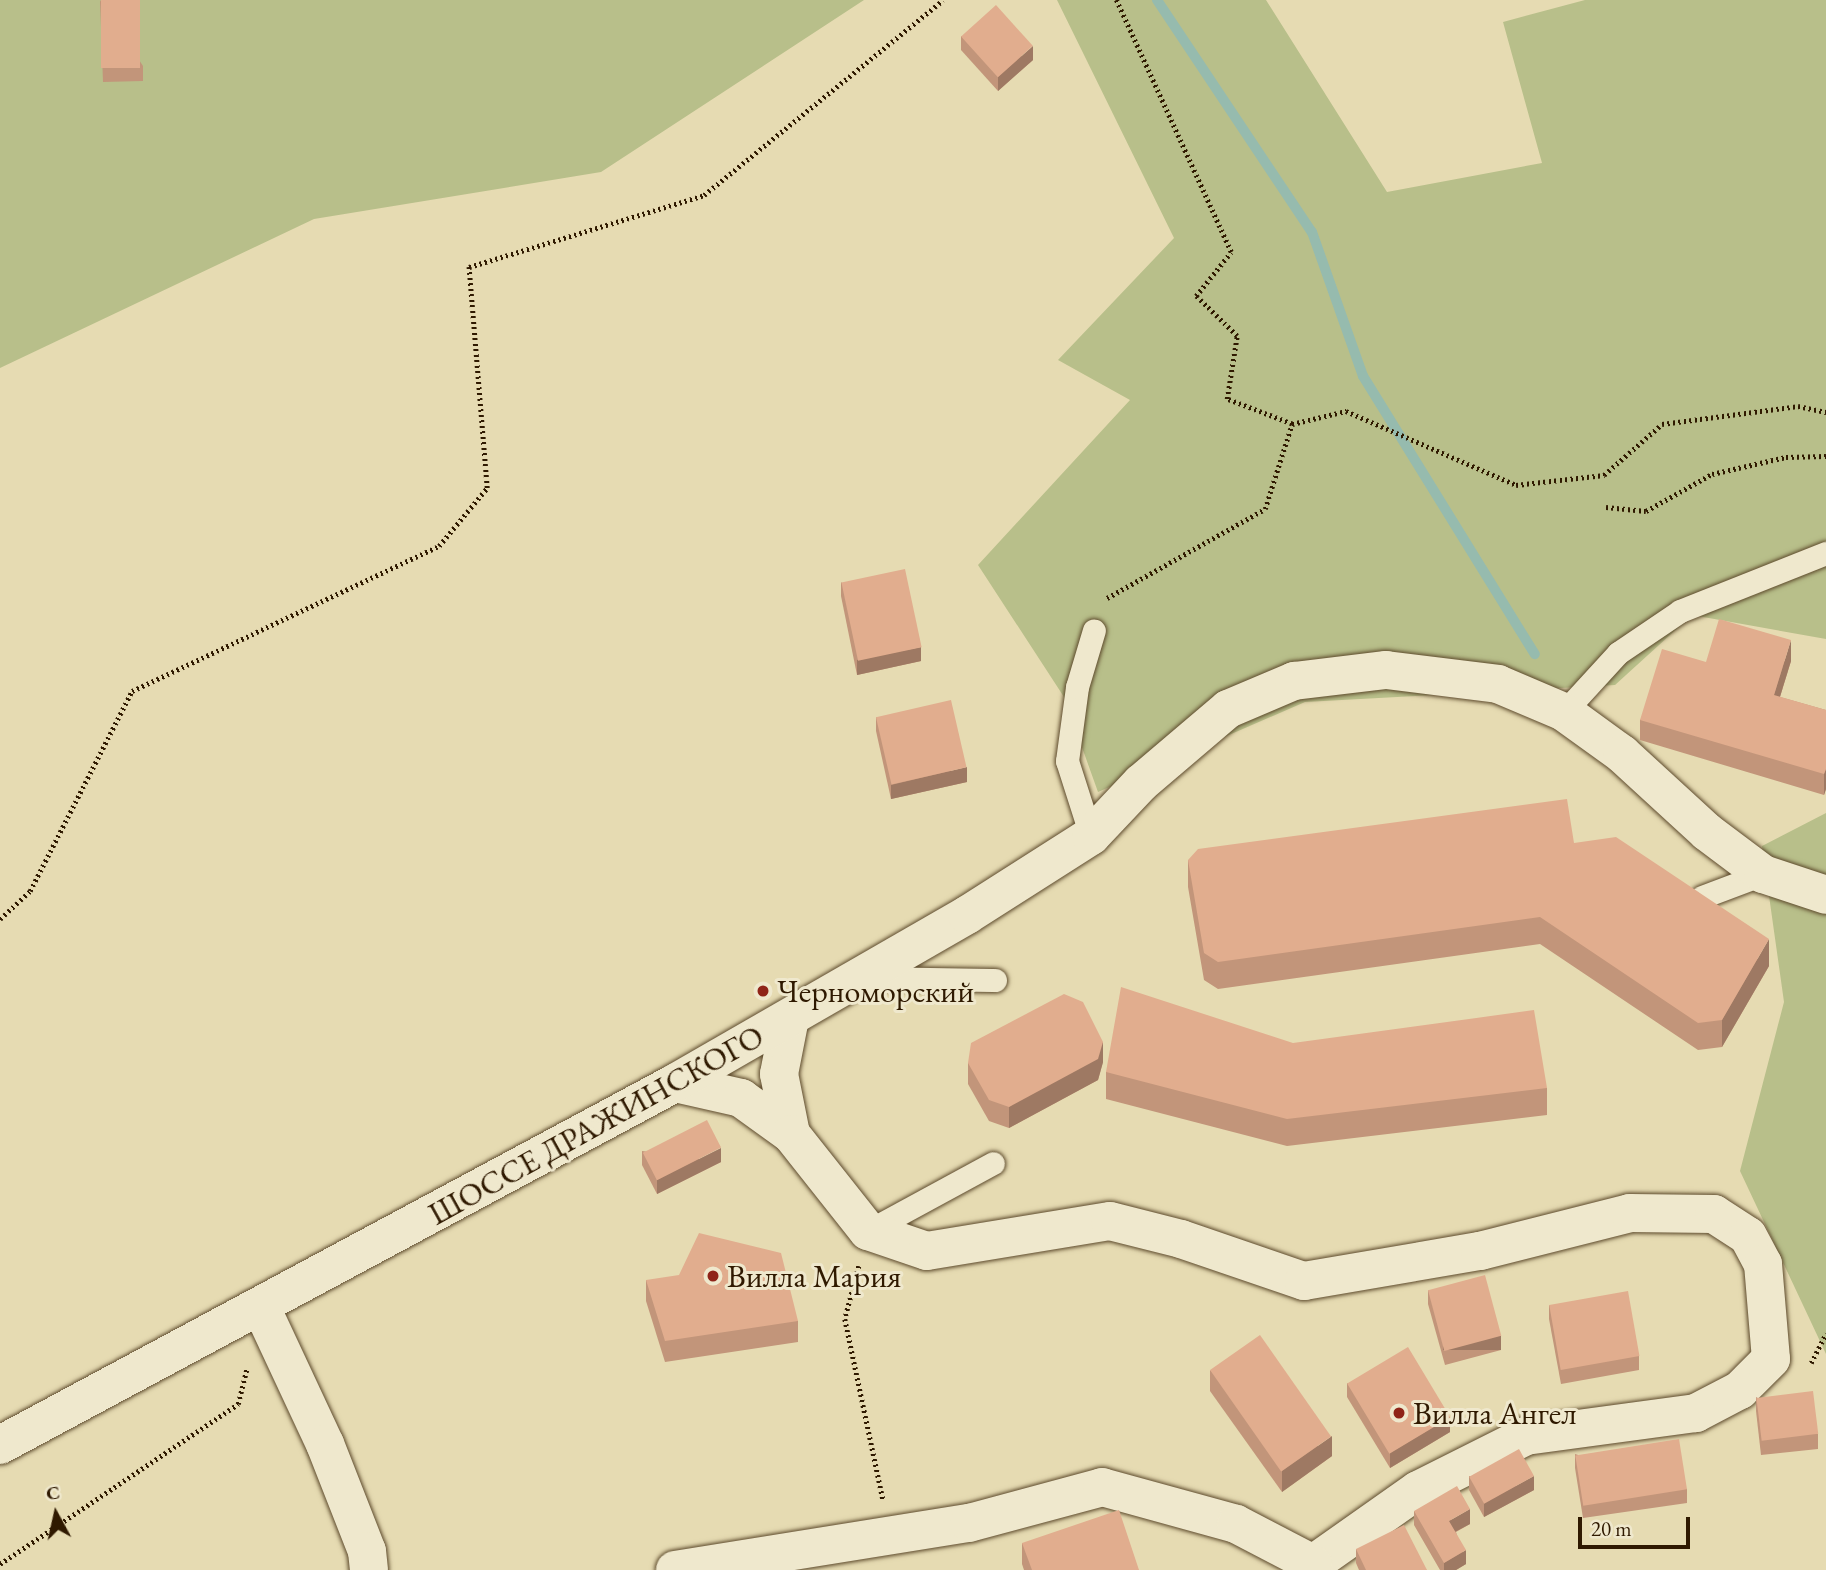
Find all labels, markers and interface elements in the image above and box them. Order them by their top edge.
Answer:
place label: Черноморский [777,972,974,1010]
marker: Черноморский [755,983,771,999]
street label: ШОССЕ ДРАЖИНСКОГО [422,1017,770,1233]
place label: Вилла Мария [727,1257,901,1295]
marker: Вилла Мария [705,1268,721,1284]
place label: Вилла Ангел [1413,1394,1577,1432]
marker: Вилла Ангел [1391,1405,1407,1421]
north arrow [21,1479,91,1549]
text: С [45,1479,61,1506]
scale bar [1581,1504,1693,1548]
text: 20 m [1591,1515,1632,1542]

